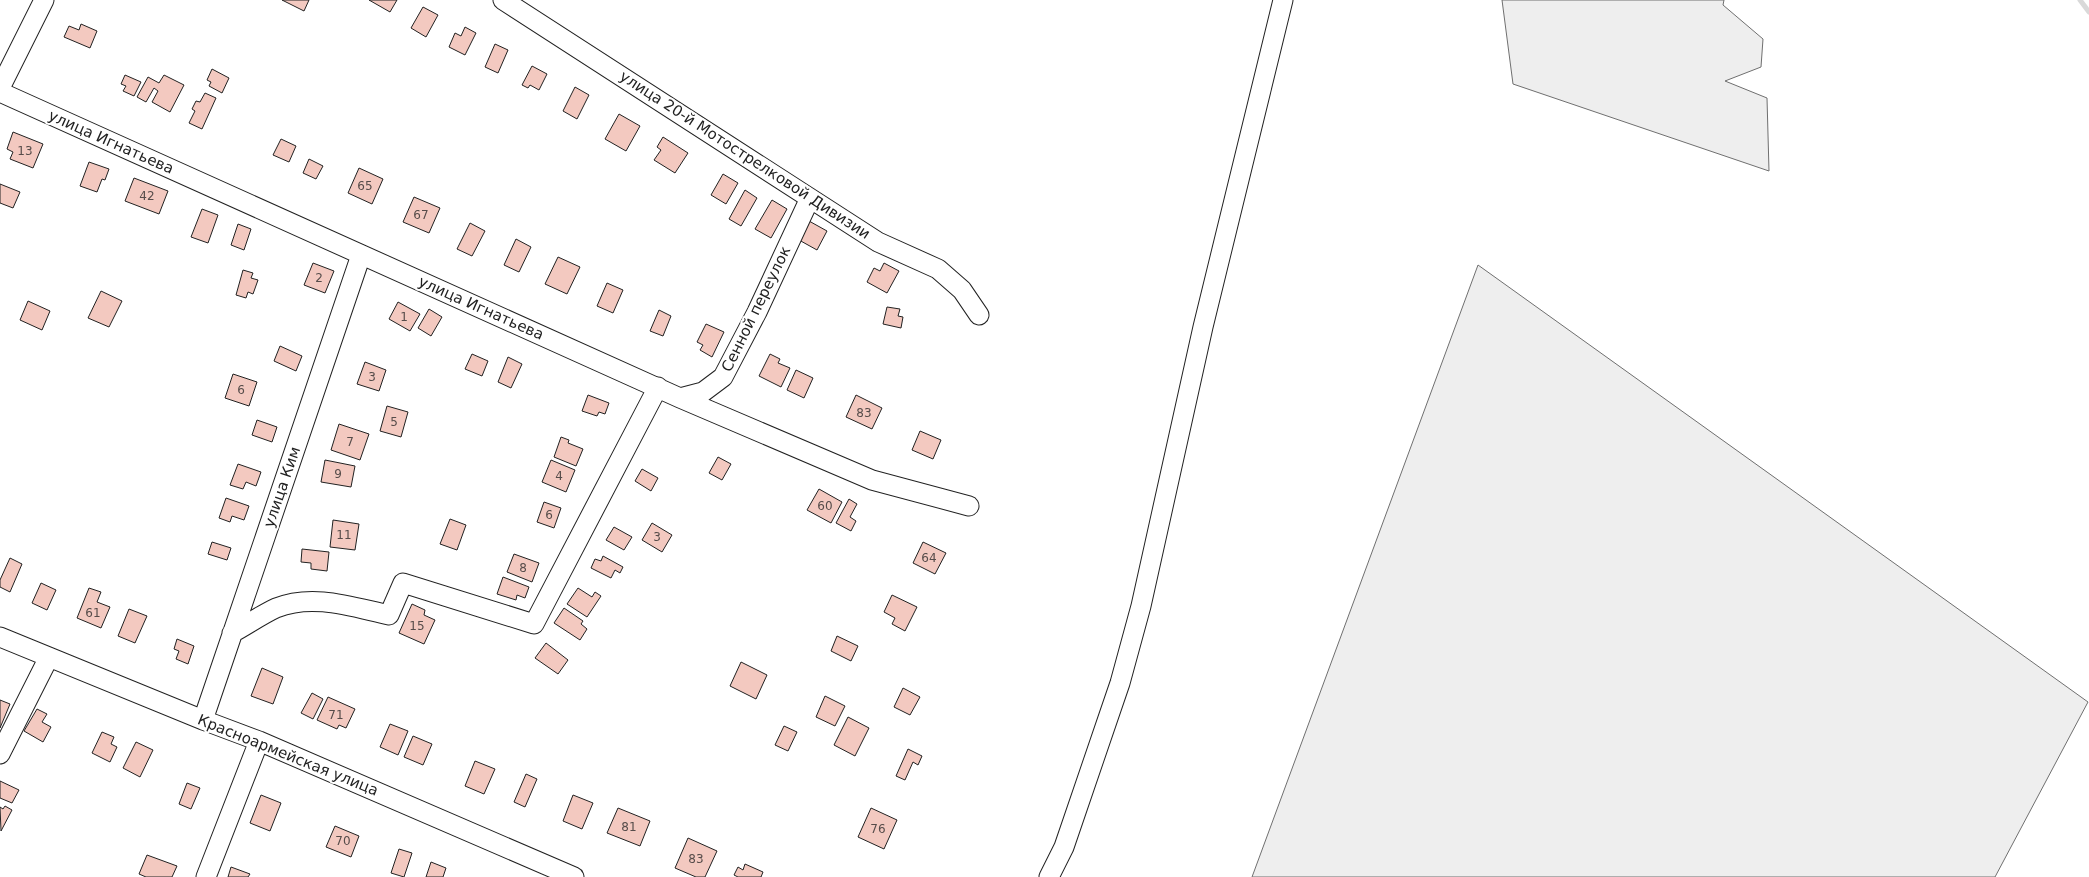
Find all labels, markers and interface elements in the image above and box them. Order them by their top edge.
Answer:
street label: улица 20-й Мотострелковой Дивизии [616,67,874,243]
street label: улица Игнатьева [46,106,176,178]
house number: 13 [17,144,33,158]
house number: 65 [357,179,373,193]
house number: 42 [139,189,155,203]
house number: 67 [413,208,429,222]
street label: Сенной переулок [718,243,794,375]
house number: 2 [315,271,323,285]
street label: улица Игнатьева [416,272,546,344]
house number: 1 [400,310,408,324]
house number: 3 [368,370,376,384]
house number: 6 [237,383,245,397]
house number: 83 [856,406,872,420]
house number: 5 [390,415,398,429]
house number: 7 [346,435,354,449]
street label: улица Ким [260,444,304,530]
house number: 9 [334,467,342,481]
house number: 4 [555,469,563,483]
house number: 60 [817,499,833,513]
house number: 6 [545,508,553,522]
house number: 11 [336,528,352,542]
house number: 3 [653,530,661,544]
house number: 64 [921,551,937,565]
house number: 8 [519,561,527,575]
house number: 61 [85,606,101,620]
house number: 15 [409,619,425,633]
house number: 71 [328,708,344,722]
street label: Красноармейская улица [195,710,381,800]
house number: 81 [621,820,637,834]
house number: 76 [870,822,886,836]
house number: 70 [335,834,351,848]
house number: 83 [688,852,704,866]

